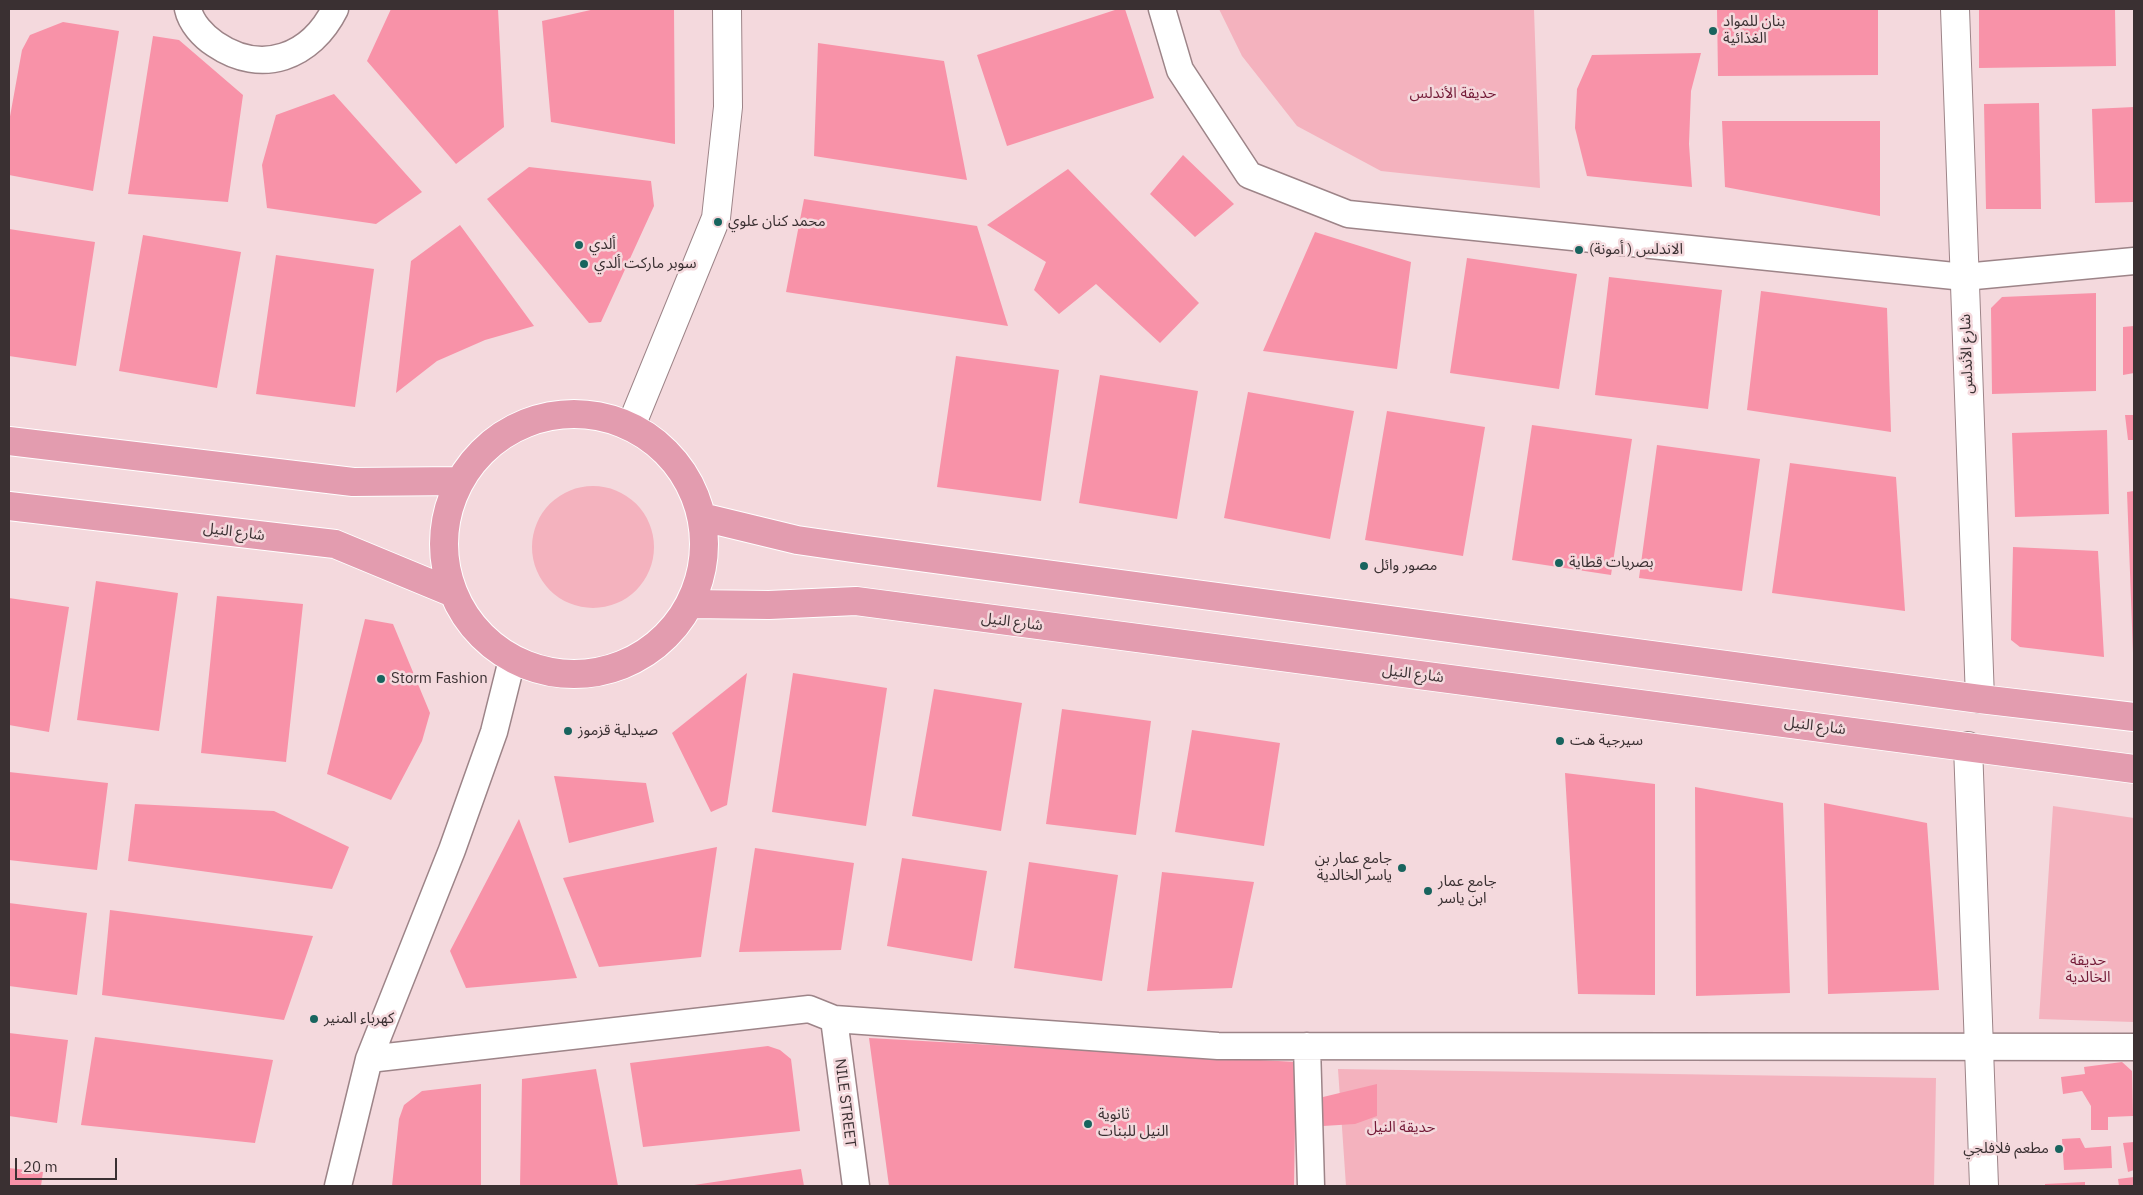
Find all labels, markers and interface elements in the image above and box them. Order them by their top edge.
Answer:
place label: بنان للمواد الغذائية [1723,13,1785,48]
marker: بنان للمواد الغذائية [1707,25,1719,37]
park label: حديقة الأندلس [1410,85,1496,103]
place label: محمد كنان علوي [728,213,826,231]
marker: محمد كنان علوي [712,216,724,228]
place label: ألدي [589,236,616,254]
marker: ألدي [573,239,585,251]
place label: الاندلس ( أمونة) [1589,241,1683,259]
marker: الاندلس ( أمونة) [1573,244,1585,256]
place label: سوبر ماركت ألدي [594,255,696,273]
marker: سوبر ماركت ألدي [578,258,590,270]
street label: شارع الأندلس [1957,314,1977,394]
street label: شارع النيل [202,519,266,545]
place label: بصريات قطاية [1569,554,1654,572]
place label: مصور وائل [1374,557,1437,575]
marker: بصريات قطاية [1553,557,1565,569]
marker: مصور وائل [1358,560,1370,572]
street label: شارع النيل [980,609,1044,635]
street label: شارع النيل [1381,661,1445,687]
place label: Storm Fashion [391,670,488,688]
marker: Storm Fashion [375,673,387,685]
street label: شارع النيل [1783,713,1847,739]
place label: صيدلية قزموز [578,722,658,740]
marker: صيدلية قزموز [562,725,574,737]
place label: سيرجية هت [1570,732,1643,750]
marker: سيرجية هت [1554,735,1566,747]
place label: جامع عمار بن ياسر الخالدية [1315,850,1392,885]
marker: جامع عمار بن ياسر الخالدية [1396,862,1408,874]
place label: جامع عمار ابن ياسر [1438,873,1497,908]
marker: جامع عمار ابن ياسر [1422,885,1434,897]
park label: حديقة الخالدية [2065,952,2111,987]
place label: كهرباء المنير [324,1010,394,1028]
marker: كهرباء المنير [308,1013,320,1025]
street label: NILE STREET [831,1058,859,1148]
place label: ثانوية النيل للبنات [1098,1106,1169,1141]
marker: ثانوية النيل للبنات [1082,1118,1094,1130]
park label: حديقة النيل [1367,1119,1435,1137]
place label: مطعم فلافلجي [1963,1140,2049,1158]
marker: مطعم فلافلجي [2053,1143,2065,1155]
scale bar [18,1148,120,1180]
text: 20 m [23,1157,58,1176]

